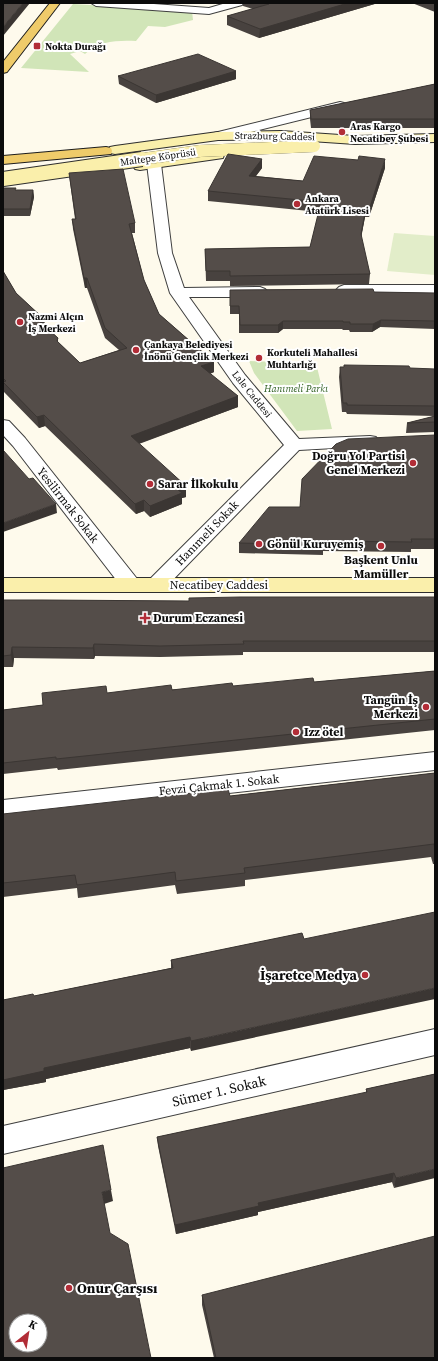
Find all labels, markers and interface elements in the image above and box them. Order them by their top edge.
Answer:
place label: Nokta Durağı [45,40,106,53]
marker: Nokta Durağı [32,41,42,51]
place label: Aras Kargo Necatibey Şubesi [350,120,428,145]
marker: Aras Kargo Necatibey Şubesi [337,127,347,137]
street label: Strazburg Caddesi [235,129,315,143]
street label: Maltepe Köprüsü [119,145,197,169]
place label: Ankara Atatürk Lisesi [305,192,369,217]
marker: Ankara Atatürk Lisesi [292,199,302,209]
place label: Nazmi Alçın İş Merkezi [28,310,84,335]
marker: Nazmi Alçın İş Merkezi [15,317,25,327]
place label: Çankaya Belediyesi İnönü Gençlik Merkezi [144,338,249,363]
marker: Çankaya Belediyesi İnönü Gençlik Merkezi [131,345,141,355]
place label: Korkuteli Mahallesi Muhtarlığı [267,346,358,371]
marker: Korkuteli Mahallesi Muhtarlığı [254,353,264,363]
street label: Lale Caddesi [229,368,275,420]
park label: Hanımeli Parkı [263,382,328,395]
place label: Doğru Yol Partisi Genel Merkezi [312,448,405,478]
marker: Doğru Yol Partisi Genel Merkezi [408,458,418,468]
street label: Yesilirmak Sokak [33,464,103,546]
place label: Sarar İlkokulu [158,476,239,492]
marker: Sarar İlkokulu [145,479,155,489]
street label: Hanımeli Sokak [172,497,242,569]
place label: Gönül Kuruyemiş [267,536,364,552]
marker: Gönül Kuruyemiş [254,539,264,549]
marker: Başkent Unlu Mamüller [376,541,386,551]
place label: Başkent Unlu Mamüller [344,552,419,582]
street label: Necatibey Caddesi [170,577,269,593]
place label: Durum Eczanesi [153,610,243,626]
marker: Durum Eczanesi [140,613,150,623]
place label: Tangün İş Merkezi [364,692,419,722]
marker: Tangün İş Merkezi [421,702,431,712]
place label: Izz ötel [304,724,343,740]
marker: Izz ötel [291,727,301,737]
street label: Fevzi Çakmak 1. Sokak [158,771,280,799]
place label: İşaretce Medya [260,965,358,985]
marker: İşaretce Medya [360,970,370,980]
street label: Sümer 1. Sokak [170,1070,268,1112]
place label: Onur Çarşısı [77,1278,158,1298]
marker: Onur Çarşısı [64,1283,74,1293]
north arrow [8,1313,48,1353]
text: K [26,1316,40,1333]

